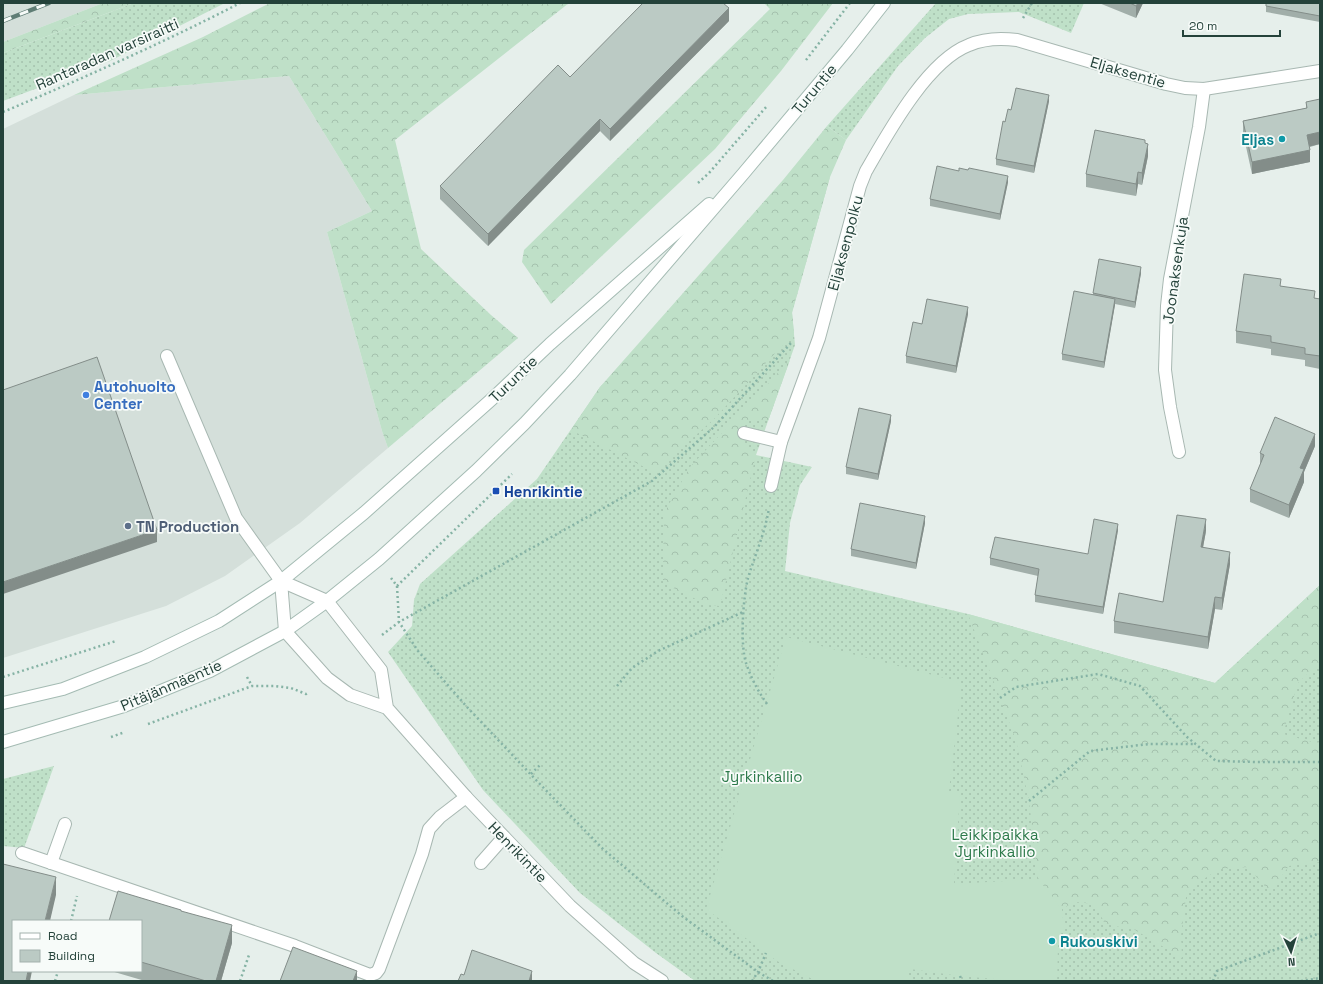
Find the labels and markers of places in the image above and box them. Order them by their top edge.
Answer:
place label: Eljas [1241,130,1274,149]
marker: Eljas [1277,134,1287,144]
place label: Autohuolto Center [94,377,176,413]
marker: Autohuolto Center [81,390,91,400]
place label: Henrikintie [504,482,583,501]
marker: Henrikintie [491,486,501,496]
place label: TN Production [136,517,239,536]
marker: TN Production [123,521,133,531]
place label: Rukouskivi [1060,932,1138,951]
marker: Rukouskivi [1047,936,1057,946]

